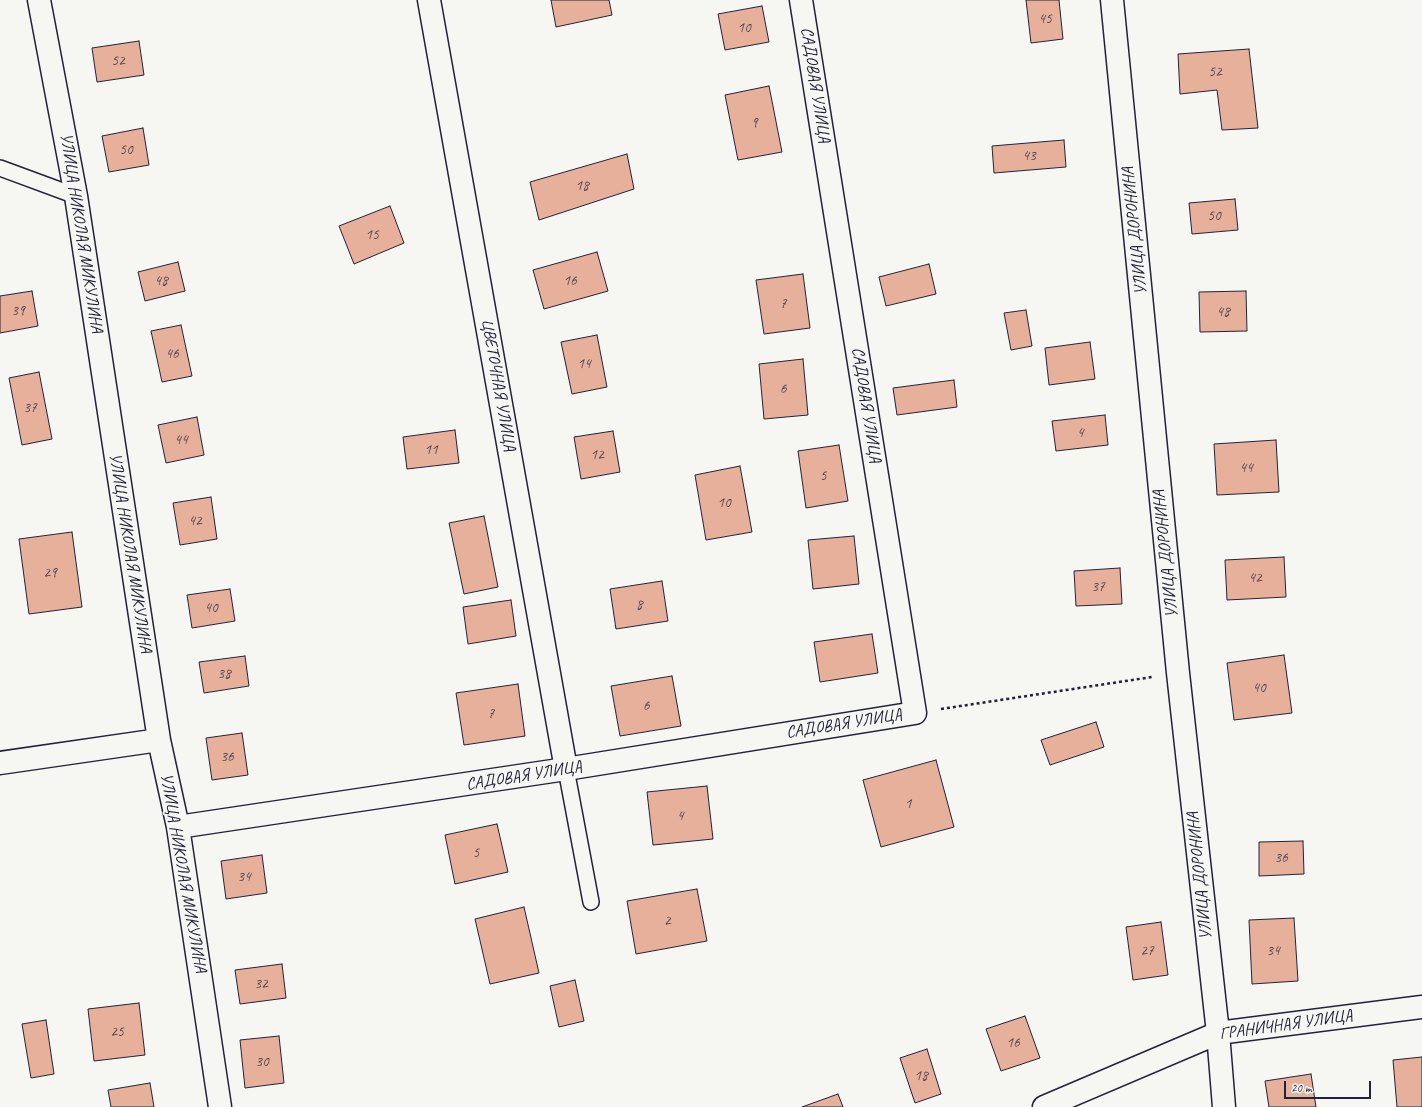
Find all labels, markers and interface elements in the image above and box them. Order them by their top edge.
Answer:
house number: 45 [1038,10,1052,28]
house number: 10 [737,19,751,37]
street label: САДОВАЯ УЛИЦА [796,26,834,144]
house number: 52 [111,52,125,70]
house number: 52 [1208,63,1222,81]
house number: 9 [751,114,757,132]
street label: УЛИЦА НИКОЛАЯ МИКУЛИНА [55,132,107,334]
house number: 50 [119,141,133,159]
house number: 43 [1022,147,1036,165]
street label: УЛИЦА ДОРОНИНА [1118,166,1152,296]
house number: 18 [575,177,589,195]
house number: 50 [1207,207,1221,225]
house number: 15 [365,226,379,244]
house number: 48 [154,272,168,290]
house number: 16 [563,272,577,290]
house number: 7 [780,295,786,313]
house number: 39 [11,302,25,320]
house number: 48 [1216,303,1230,321]
street label: ЦВЕТОЧНАЯ УЛИЦА [476,317,520,453]
house number: 46 [165,345,179,363]
street label: САДОВАЯ УЛИЦА [847,346,885,464]
house number: 14 [577,355,591,373]
house number: 6 [780,380,786,398]
house number: 37 [23,399,37,417]
house number: 4 [1077,424,1083,442]
house number: 44 [174,431,188,449]
house number: 11 [424,441,438,459]
house number: 12 [590,446,604,464]
street label: УЛИЦА НИКОЛАЯ МИКУЛИНА [104,452,156,654]
house number: 44 [1239,459,1253,477]
house number: 5 [820,467,826,485]
street label: УЛИЦА ДОРОНИНА [1149,489,1183,619]
house number: 10 [717,494,731,512]
house number: 42 [188,512,202,530]
house number: 29 [43,564,57,582]
house number: 42 [1248,569,1262,587]
house number: 37 [1091,578,1105,596]
house number: 8 [636,596,642,614]
house number: 40 [204,599,218,617]
house number: 38 [217,665,231,683]
house number: 40 [1252,679,1266,697]
house number: 6 [643,697,649,715]
house number: 7 [488,705,494,723]
street label: САДОВАЯ УЛИЦА [785,705,903,743]
house number: 36 [220,748,234,766]
street label: САДОВАЯ УЛИЦА [465,757,583,795]
street label: УЛИЦА НИКОЛАЯ МИКУЛИНА [155,772,211,974]
house number: 1 [905,795,911,813]
house number: 4 [677,807,683,825]
street label: УЛИЦА ДОРОНИНА [1183,811,1217,941]
house number: 5 [473,844,479,862]
house number: 36 [1274,849,1288,867]
house number: 34 [237,868,251,886]
house number: 2 [664,912,670,930]
house number: 27 [1140,942,1154,960]
house number: 34 [1266,942,1280,960]
house number: 32 [254,975,268,993]
street label: ГРАНИЧНАЯ УЛИЦА [1218,1006,1354,1044]
house number: 25 [110,1023,124,1041]
house number: 16 [1006,1034,1020,1052]
house number: 30 [255,1053,269,1071]
house number: 18 [914,1067,928,1085]
scale bar [1286,1073,1373,1099]
text: 20 m [1291,1080,1311,1096]

